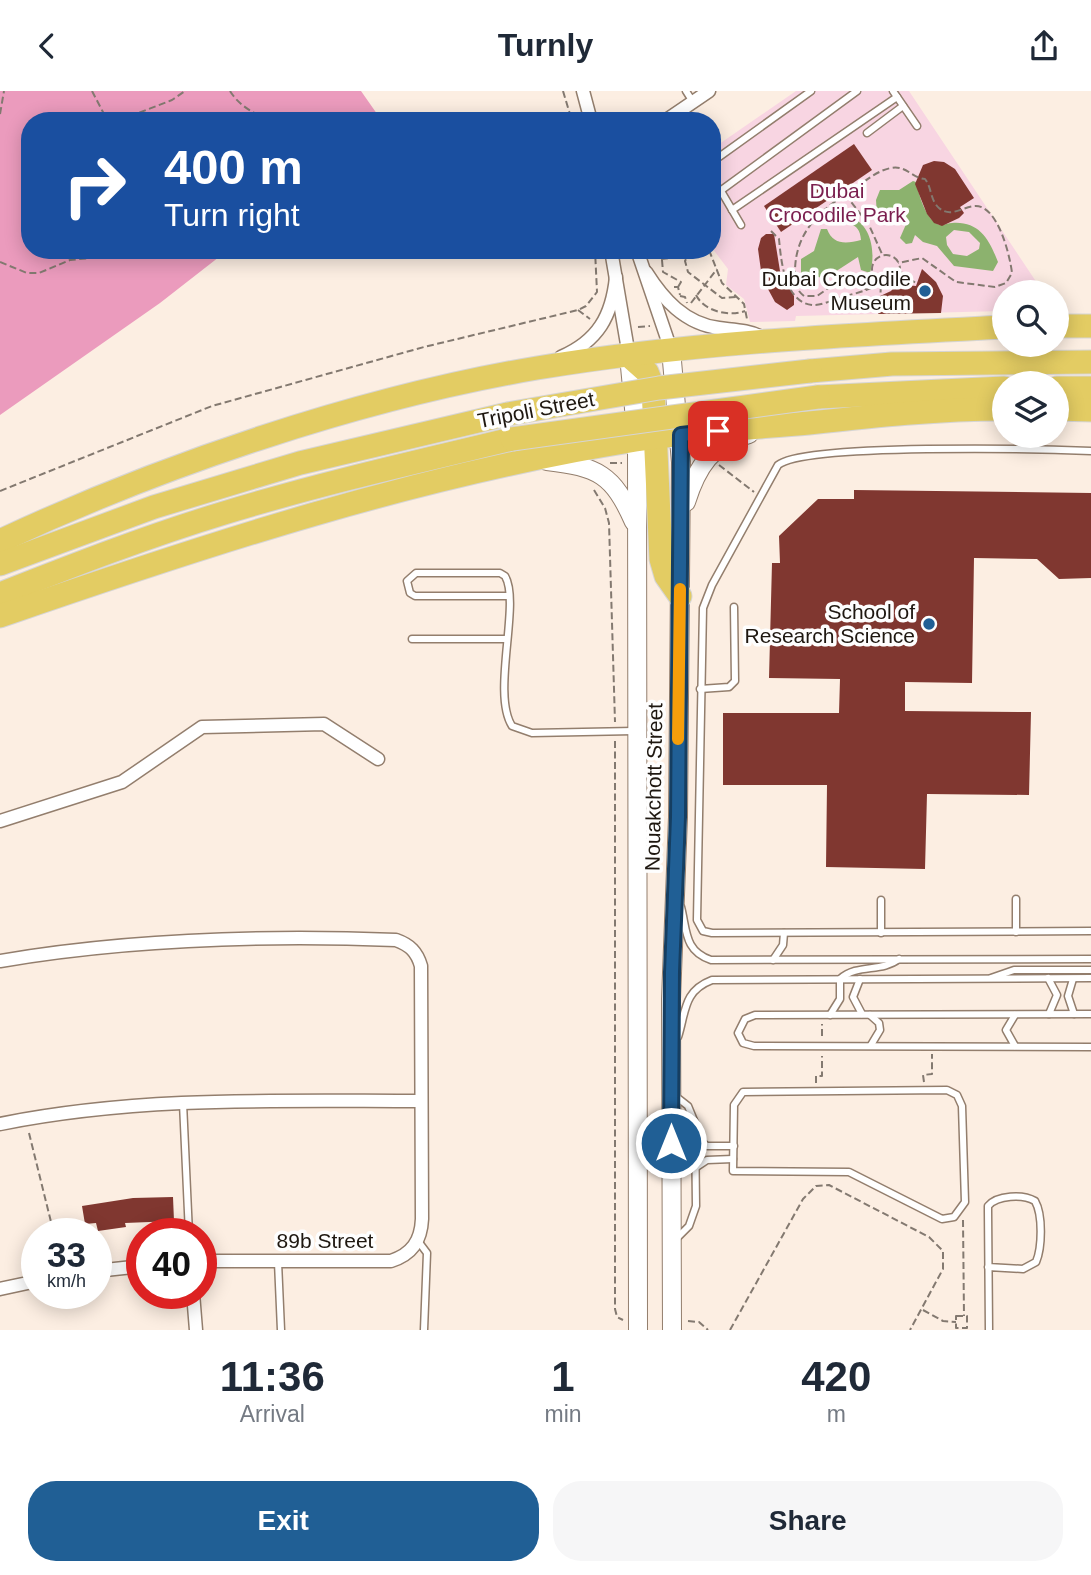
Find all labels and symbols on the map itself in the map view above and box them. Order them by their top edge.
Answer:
park label: Dubai Crocodile Park [768,179,906,226]
place label: Dubai Crocodile Museum [762,267,911,314]
marker: Dubai Crocodile Museum [917,283,933,299]
street label: Tripoli Street [476,387,596,432]
pin [688,401,748,461]
place label: School of Research Science [745,600,915,647]
marker: School of Research Science [921,616,937,632]
street label: Nouakchott Street [641,703,666,871]
position arrow [634,1106,708,1180]
speed limit sign: 40 [126,1218,217,1309]
street label: 89b Street [277,1229,374,1252]

